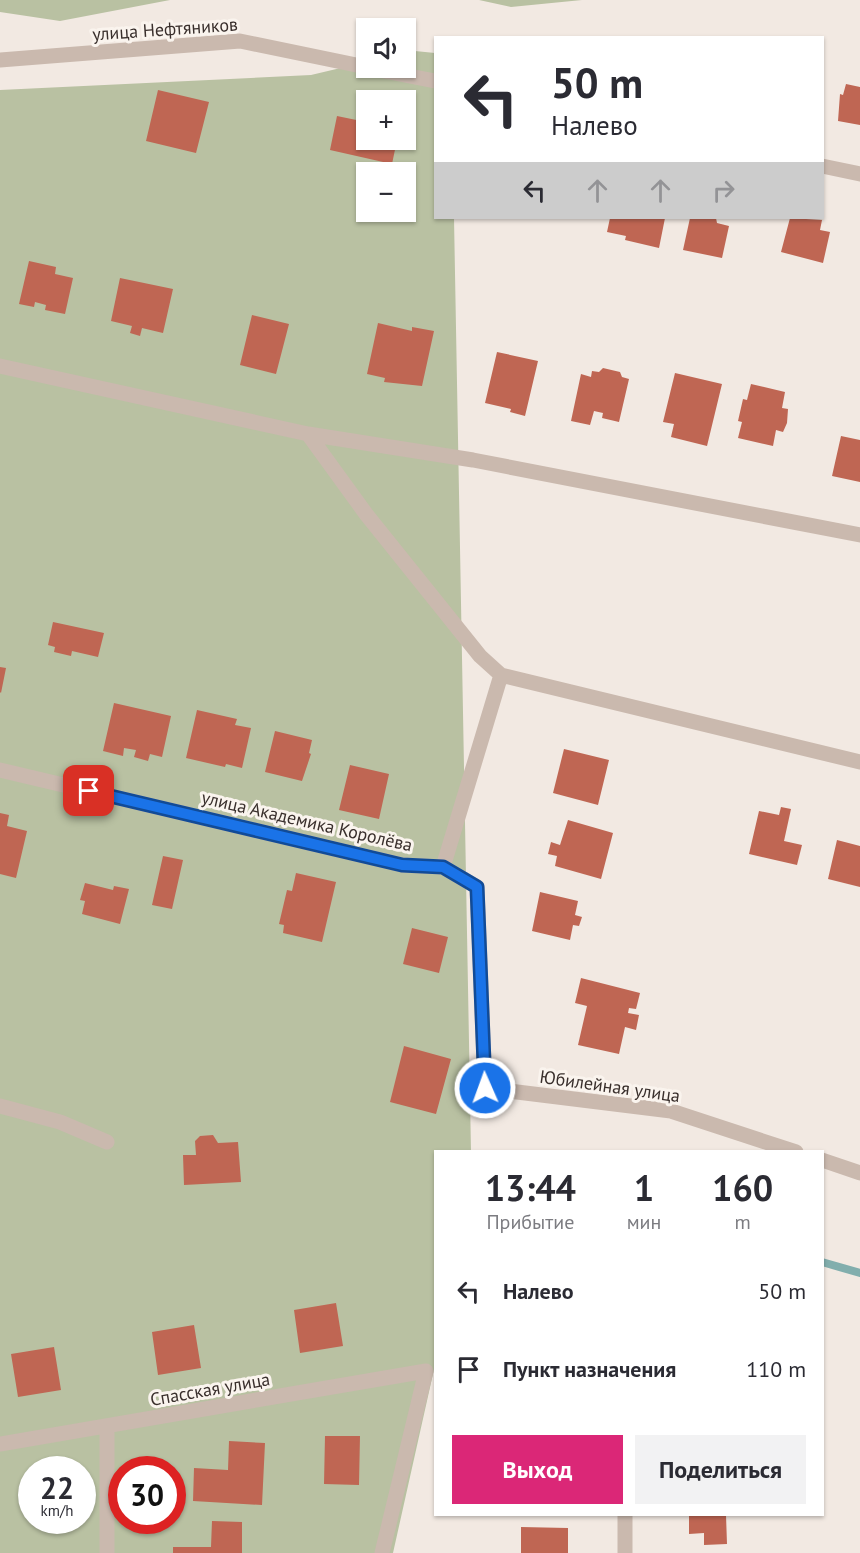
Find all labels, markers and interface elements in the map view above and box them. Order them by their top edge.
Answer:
street label: улица Нефтяников [91,12,239,46]
map controls [356,18,416,222]
button: sound [356,18,416,78]
text: 50 m [551,55,643,110]
icon: left [452,60,530,138]
button: + [356,90,416,150]
text: Налево [551,108,638,142]
button: − [356,162,416,222]
icon: left [518,174,551,207]
icon: ahead [581,174,614,207]
icon: ahead [644,174,677,207]
icon: right [707,174,740,207]
pin [63,765,114,816]
icon: arrive [72,774,105,807]
street label: улица Академика Королёва [199,786,415,856]
position arrow [453,1056,517,1120]
street label: Юбилейная улица [538,1065,682,1107]
text: 13:44 [485,1164,576,1211]
text: 1 [634,1164,654,1211]
text: 160 [712,1164,773,1211]
text: Прибытие [486,1209,574,1235]
text: мин [627,1209,661,1235]
text: m [735,1209,751,1235]
icon: left [452,1275,485,1308]
text: Налево [503,1277,574,1305]
text: 50 m [758,1277,806,1305]
icon: arrive [452,1353,485,1386]
text: Пункт назначения [503,1355,676,1383]
text: 110 m [746,1355,806,1383]
street label: Спасская улица [148,1367,272,1411]
button: Выход [452,1435,623,1504]
button: Поделиться [635,1435,806,1504]
speed limit sign: 30 [108,1456,186,1534]
text: 22 [40,1468,74,1507]
text: km/h [41,1501,73,1520]

